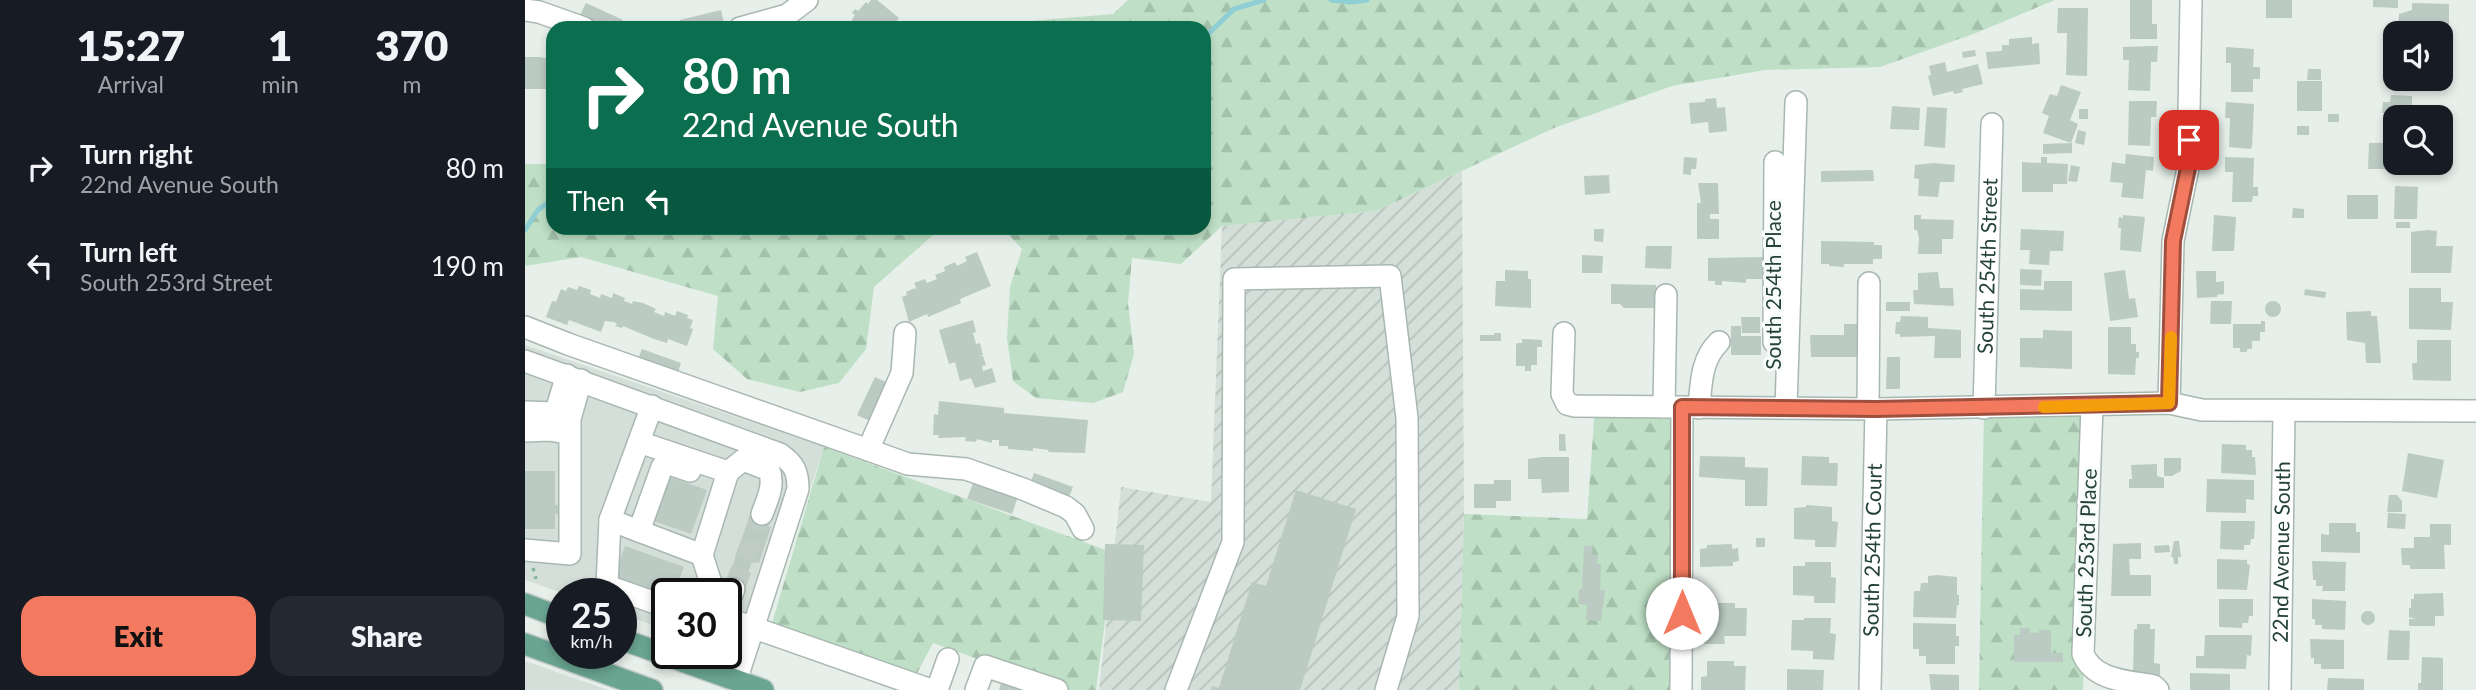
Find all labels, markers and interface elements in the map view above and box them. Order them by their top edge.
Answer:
text: 15:27 [77,20,185,70]
text: 1 [268,20,292,70]
text: 370 [375,20,448,70]
map controls [2383,21,2453,175]
button: sound [2383,21,2453,91]
text: 80 m [682,46,792,104]
icon: right [567,49,658,140]
text: Arrival [98,70,164,98]
text: min [262,70,299,98]
text: m [402,70,421,98]
text: 22nd Avenue South [682,105,959,144]
button: search [2383,105,2453,175]
pin [2159,110,2219,170]
icon: arrive [2170,121,2208,159]
text: Turn right [80,138,193,170]
icon: right [21,149,59,187]
text: 80 m [446,152,504,184]
text: 22nd Avenue South [80,170,279,198]
street label: South 254th Street [1972,177,2001,354]
icon: left [639,182,677,220]
text: Then [567,185,625,217]
street label: South 254th Place [1760,200,1785,370]
text: Turn left [80,236,177,268]
icon: left [21,247,59,285]
text: 190 m [431,250,504,282]
text: South 253rd Street [80,268,273,296]
street label: 22nd Avenue South [2267,461,2294,643]
street label: South 254th Court [1857,463,1886,637]
street label: South 253rd Place [2070,468,2101,638]
position arrow [1645,576,1719,650]
speed limit sign: 30 [651,578,742,669]
text: 25 [571,593,612,635]
button: Exit [21,596,256,676]
button: Share [270,596,504,676]
text: km/h [570,630,613,652]

